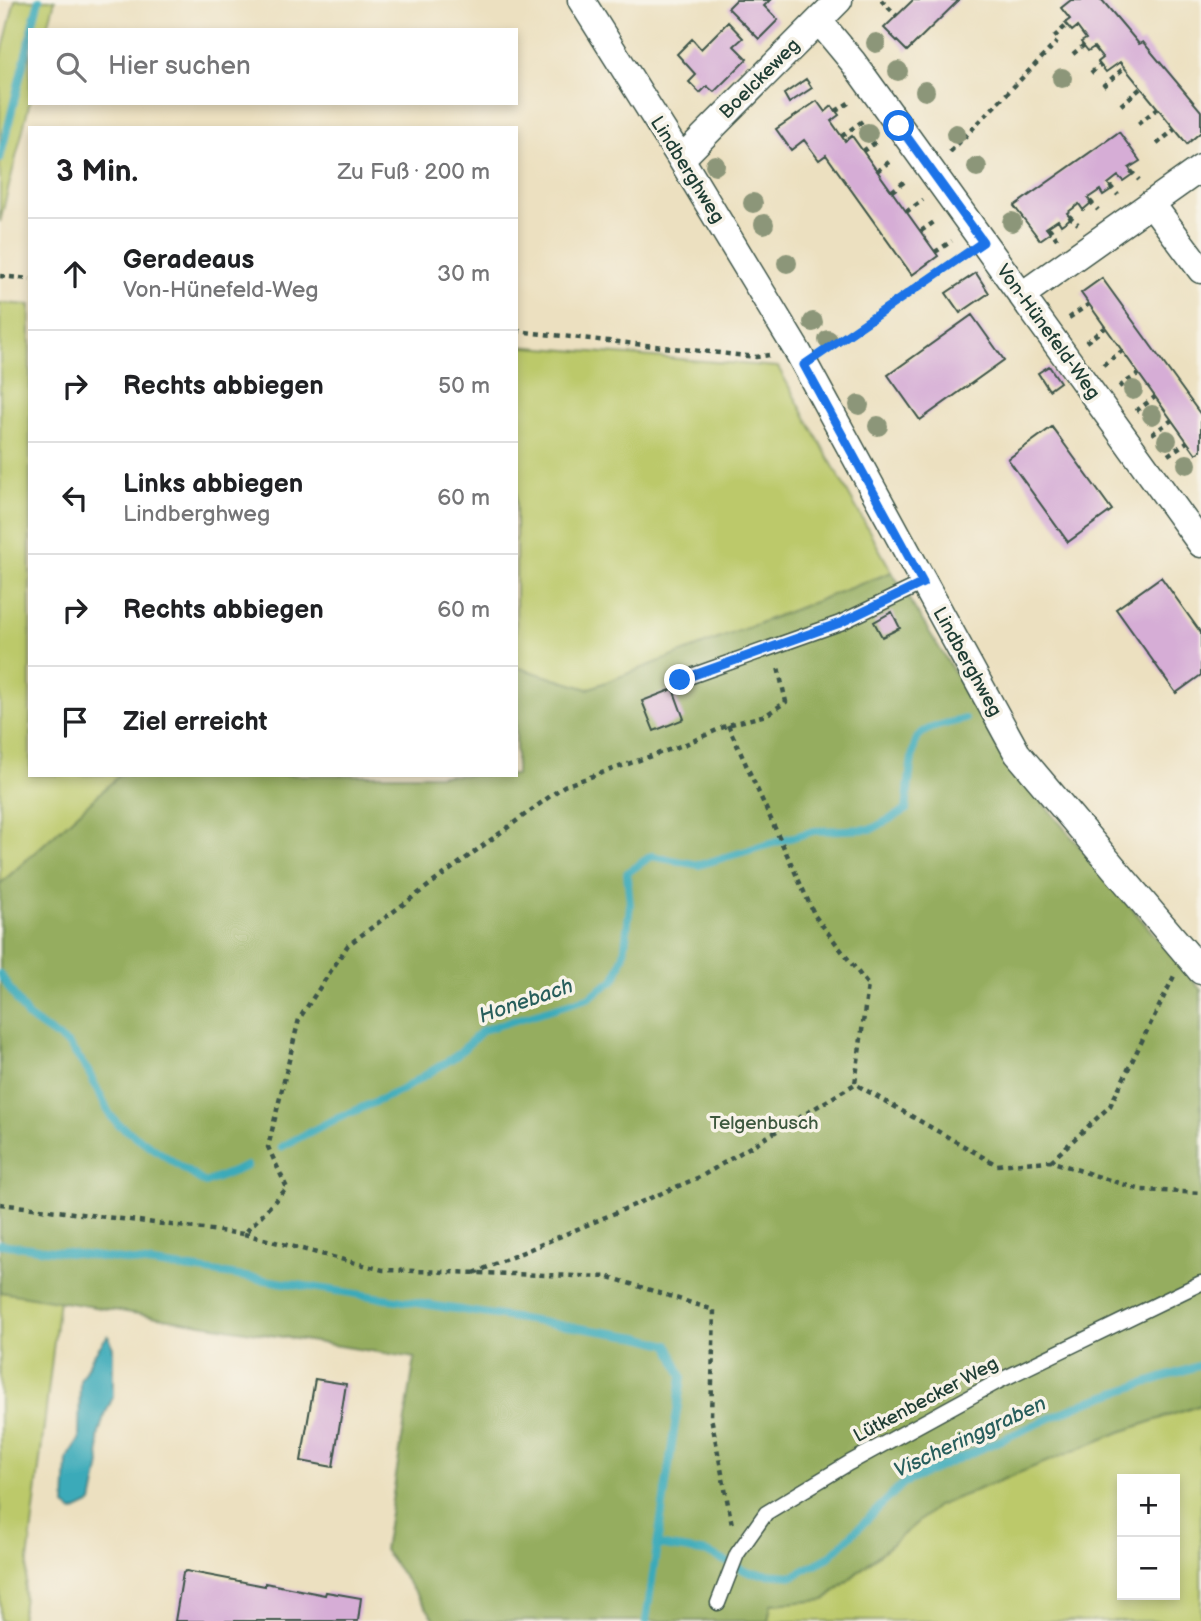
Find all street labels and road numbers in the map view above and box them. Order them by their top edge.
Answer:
street label: Boelckeweg [715,34,805,124]
street label: Lindberghweg [645,112,729,228]
street label: Von-Hünefeld-Weg [991,260,1105,404]
street label: Lindberghweg [927,603,1007,721]
street label: Lütkenbecker Weg [850,1352,1002,1448]

